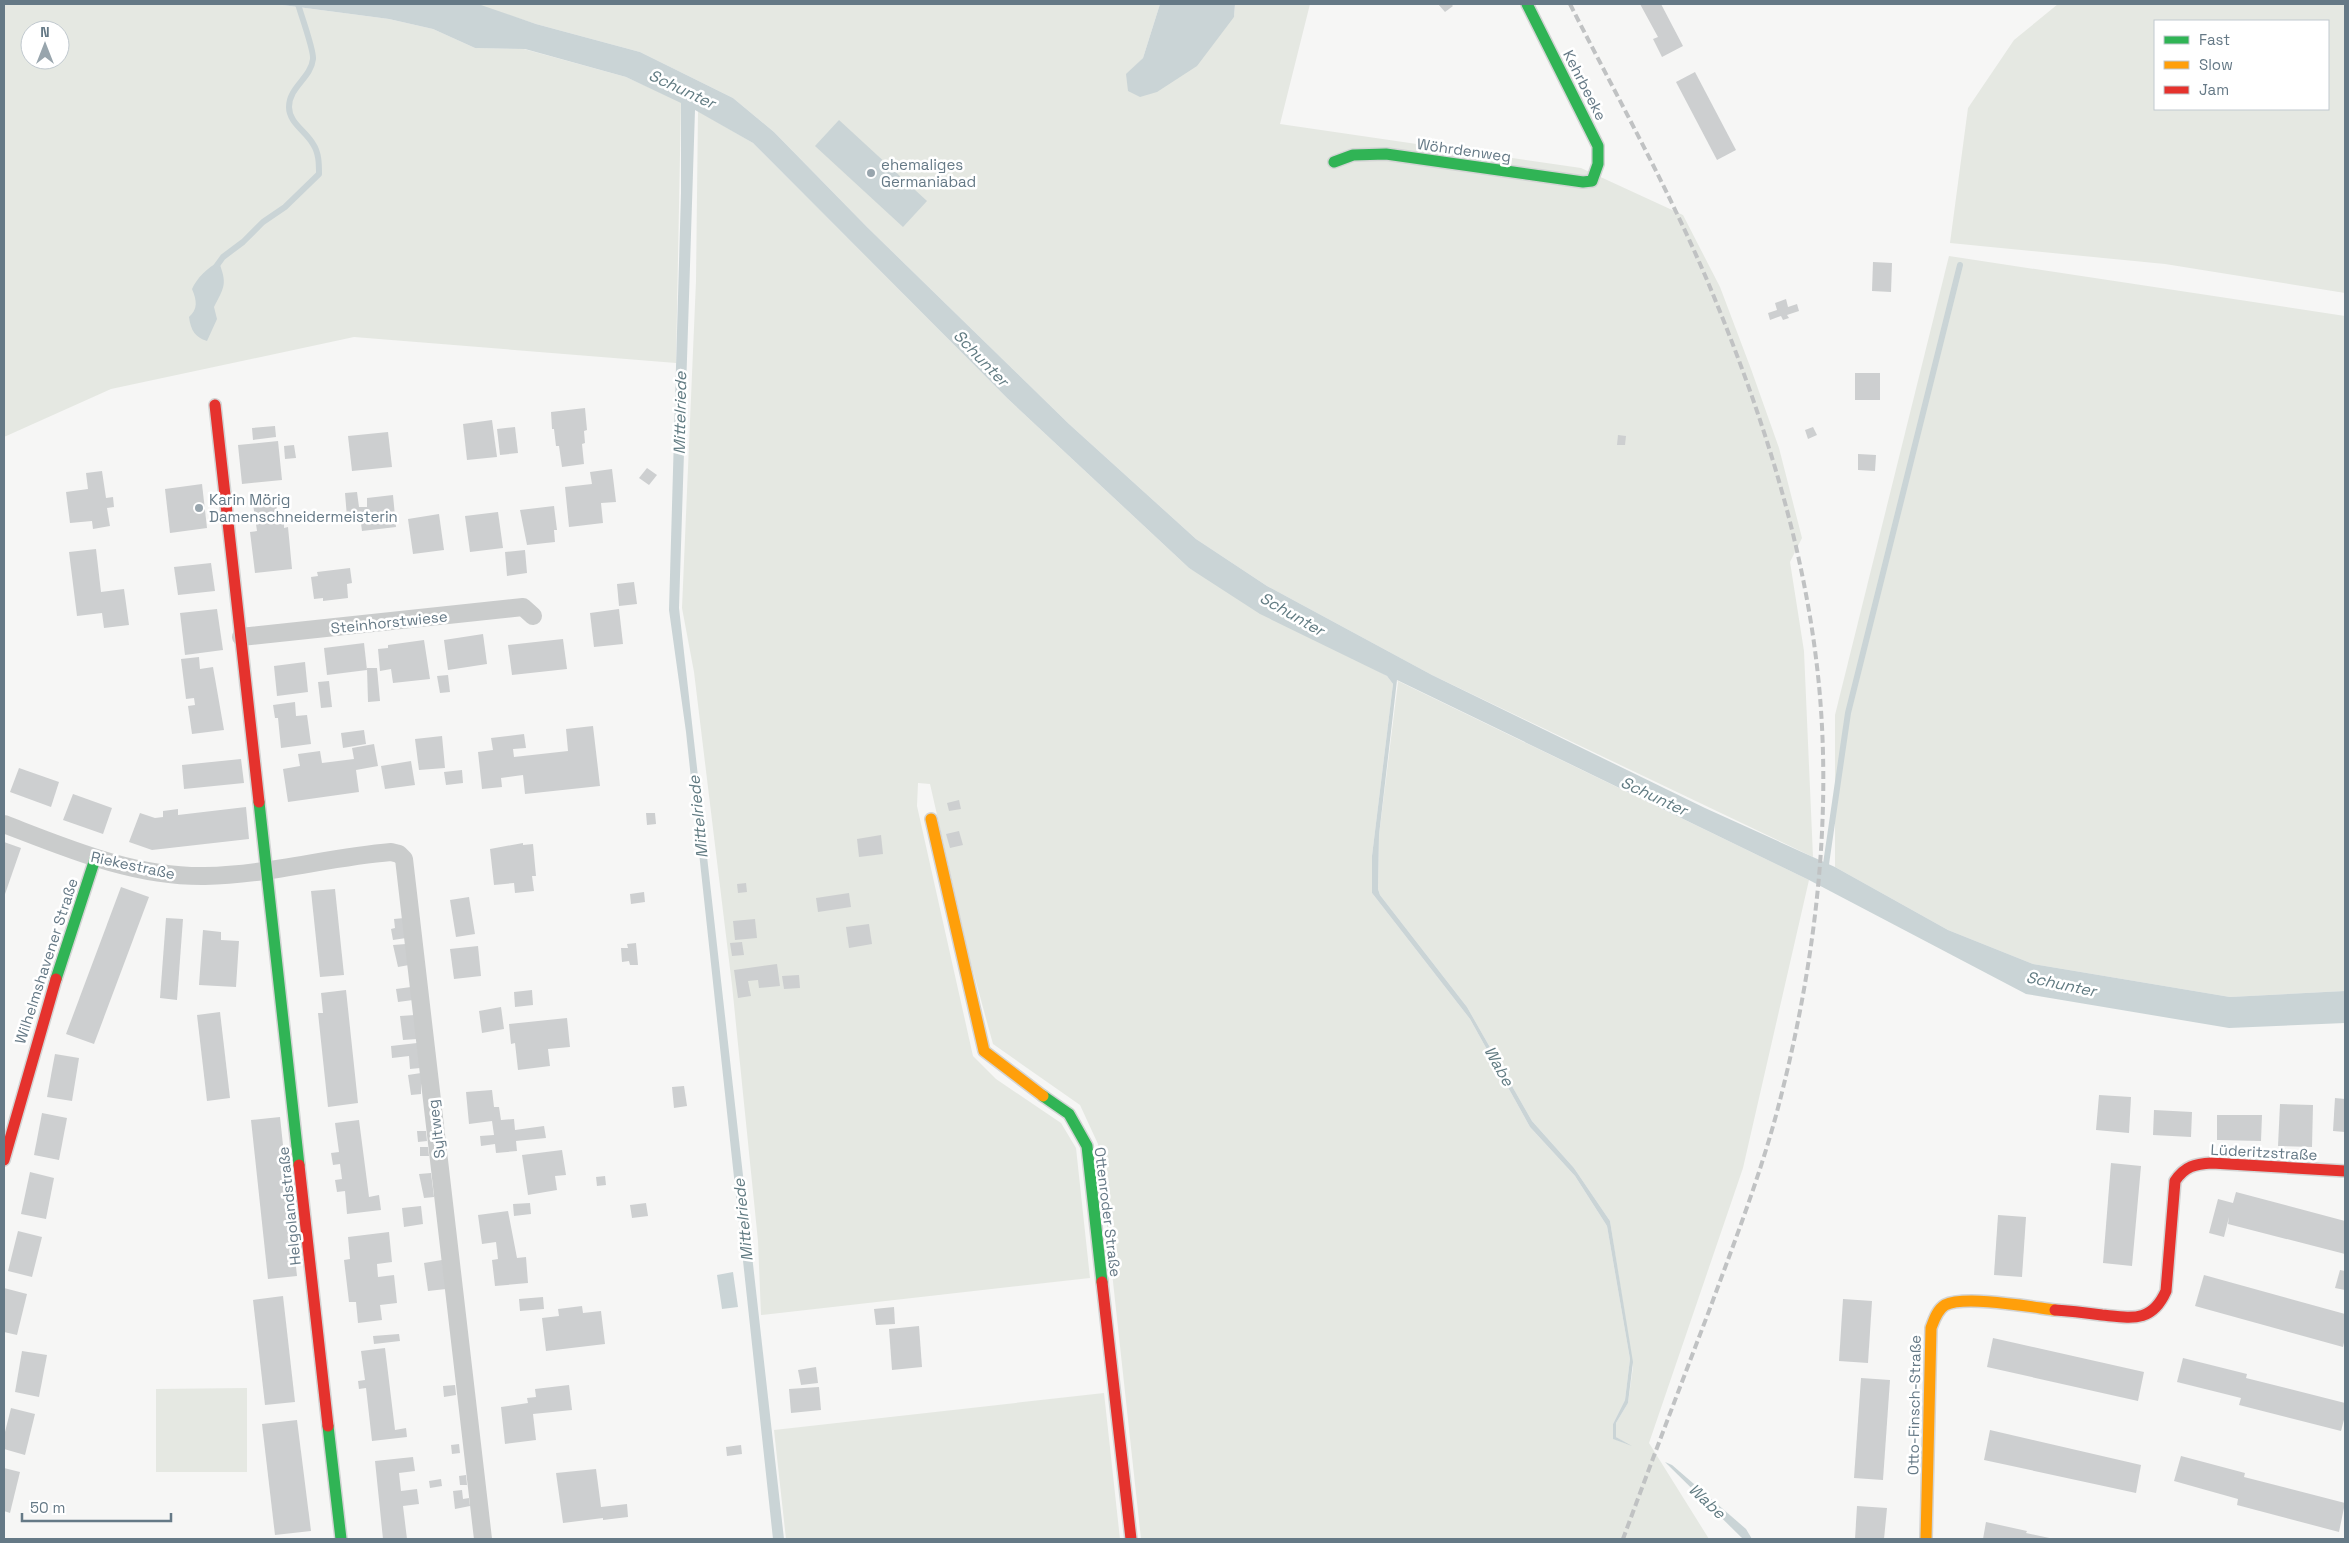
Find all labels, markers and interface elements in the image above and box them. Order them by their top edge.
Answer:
north arrow [20,20,70,70]
legend [2154,20,2329,110]
text: N [40,23,50,41]
text: Fast [2199,30,2230,49]
street label: Kehrbeeke [1559,47,1611,124]
text: Slow [2199,55,2233,74]
water label: Schunter [645,64,720,114]
text: Jam [2199,80,2229,99]
street label: Wöhrdenweg [1416,134,1512,166]
place label: ehemaliges Germaniabad [881,155,976,191]
marker: ehemaliges Germaniabad [865,167,877,179]
water label: Schunter [949,325,1015,392]
water label: Mittelriede [669,371,691,455]
place label: Karin Mörig Damenschneidermeisterin [209,490,398,526]
marker: Karin Mörig Damenschneidermeisterin [193,502,205,514]
water label: Schunter [1256,587,1330,642]
street label: Steinhorstwiese [330,606,449,638]
water label: Schunter [1617,771,1692,821]
water label: Mittelriede [683,774,713,859]
street label: Riekestraße [89,847,177,883]
street label: Wilhelmshavener Straße [10,876,82,1046]
water label: Schunter [2024,966,2100,1002]
water label: Wabe [1479,1042,1519,1090]
street label: Syltweg [423,1098,449,1160]
street label: Lüderitzstraße [2210,1140,2318,1164]
street label: Helgolandstraße [273,1146,305,1266]
street label: Ottenroder Straße [1091,1146,1125,1278]
water label: Mittelriede [728,1177,758,1262]
street label: Otto-Finsch-Straße [1903,1335,1925,1475]
water label: Wabe [1684,1479,1730,1524]
scale bar [22,1490,171,1522]
text: 50 m [30,1498,65,1517]

